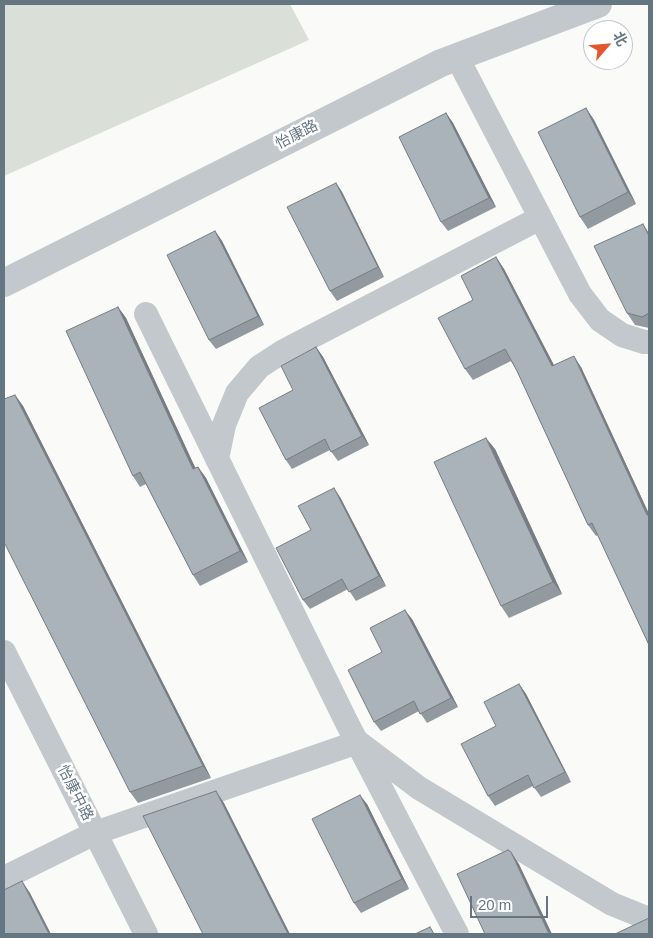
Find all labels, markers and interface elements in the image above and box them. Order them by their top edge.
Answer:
north arrow [583,20,633,70]
text: 北 [610,29,631,49]
street label: 怡康路 [273,117,321,153]
street label: 怡康中路 [53,762,97,824]
scale bar [473,886,550,918]
text: 20 m [478,896,511,913]

